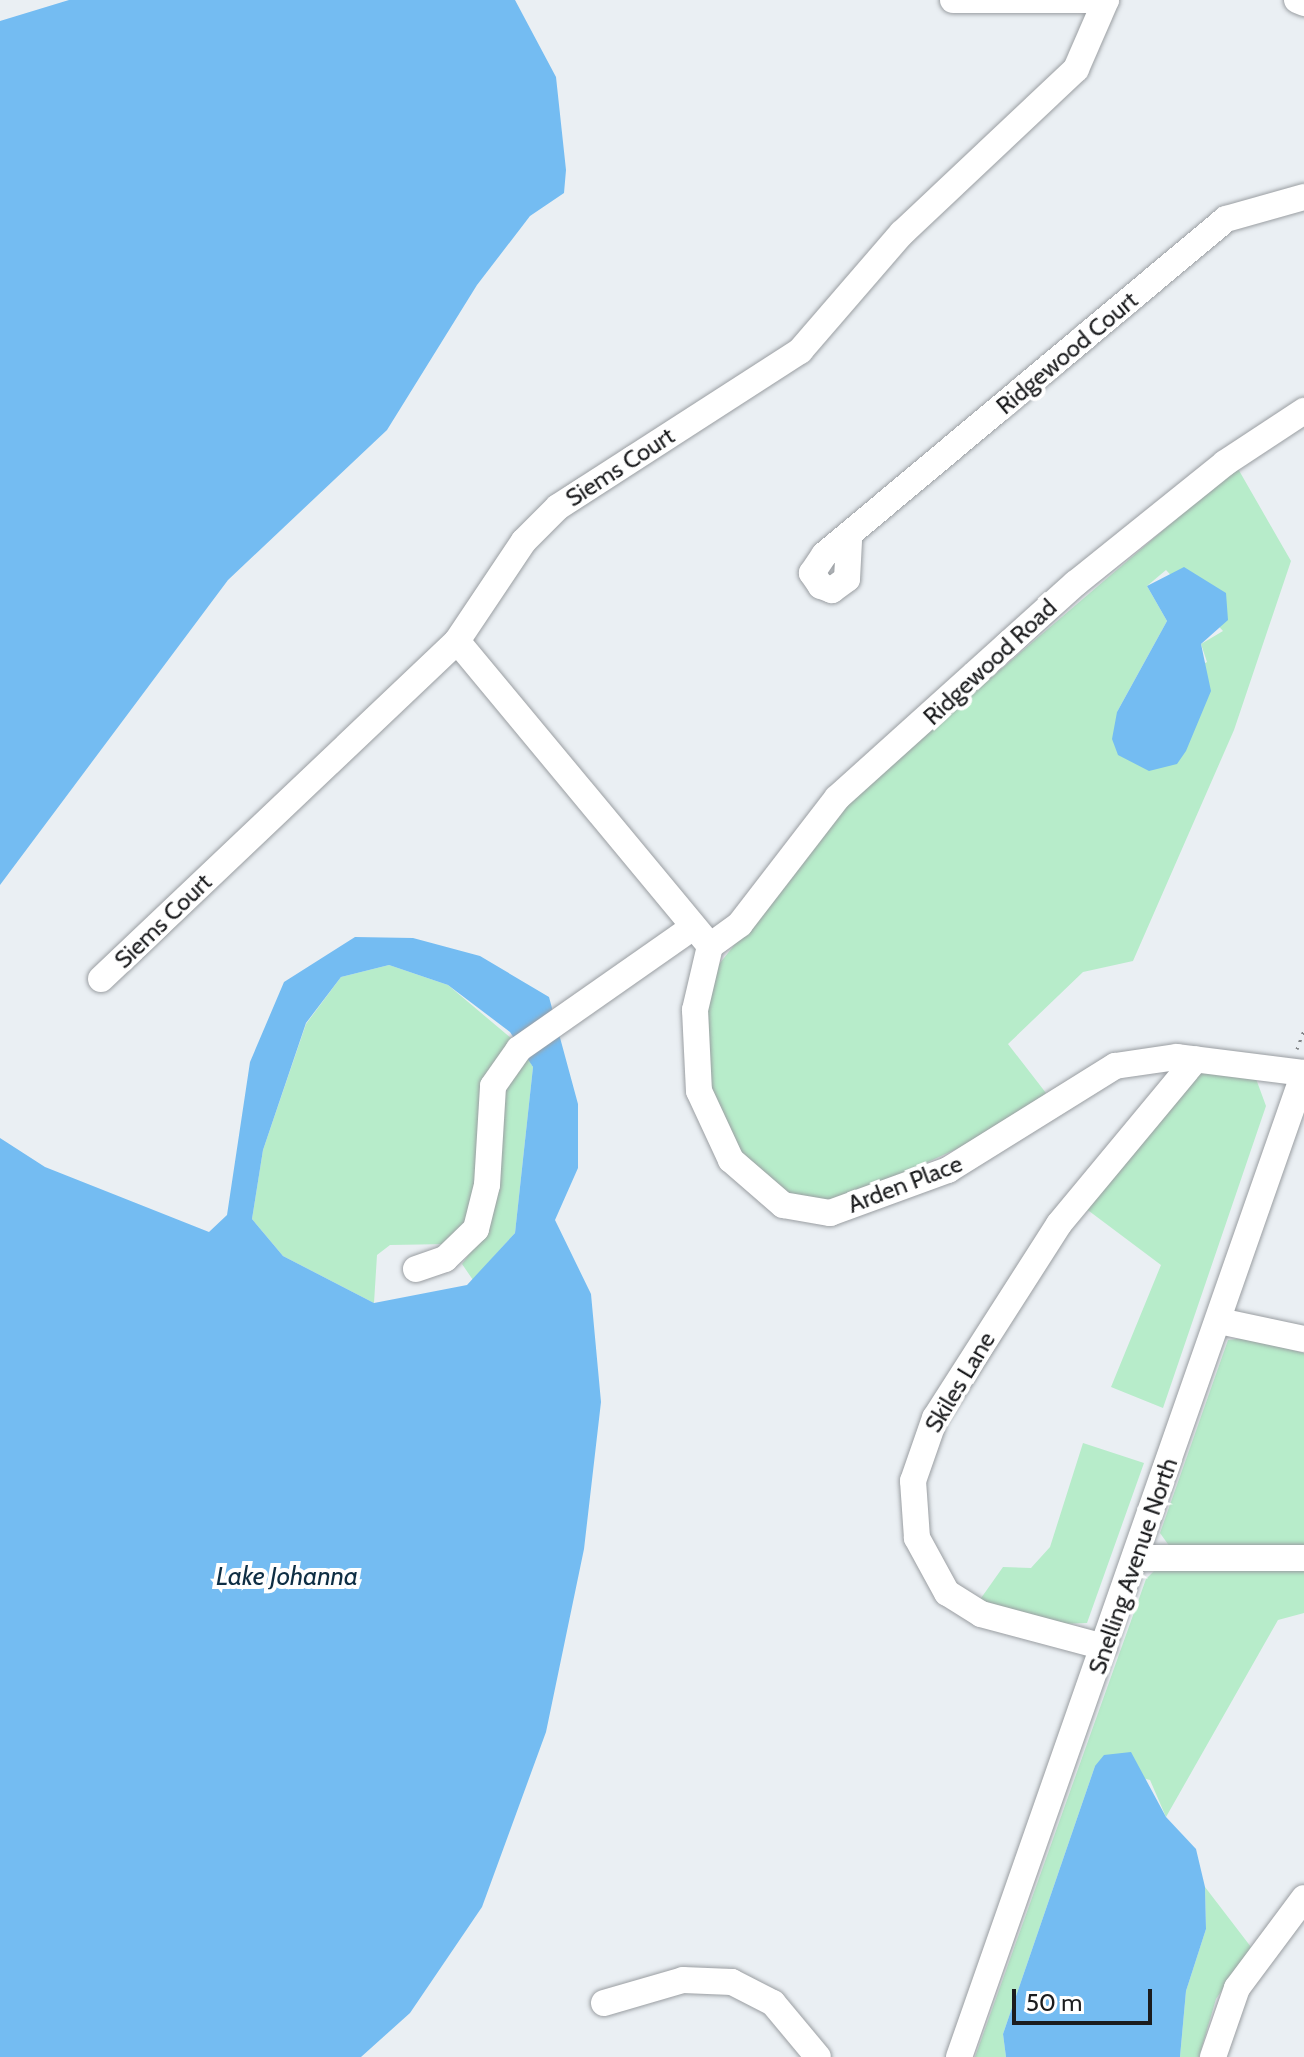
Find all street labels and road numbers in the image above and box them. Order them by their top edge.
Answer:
street label: Ridgewood Court [991,286,1143,420]
street label: Siems Court [560,421,680,513]
street label: Ridgewood Road [917,593,1063,731]
street label: Siems Court [109,868,217,974]
street label: Arden Place [844,1149,966,1219]
street label: Skiles Lane [919,1327,1001,1437]
street label: Snelling Avenue North [1082,1454,1184,1678]

